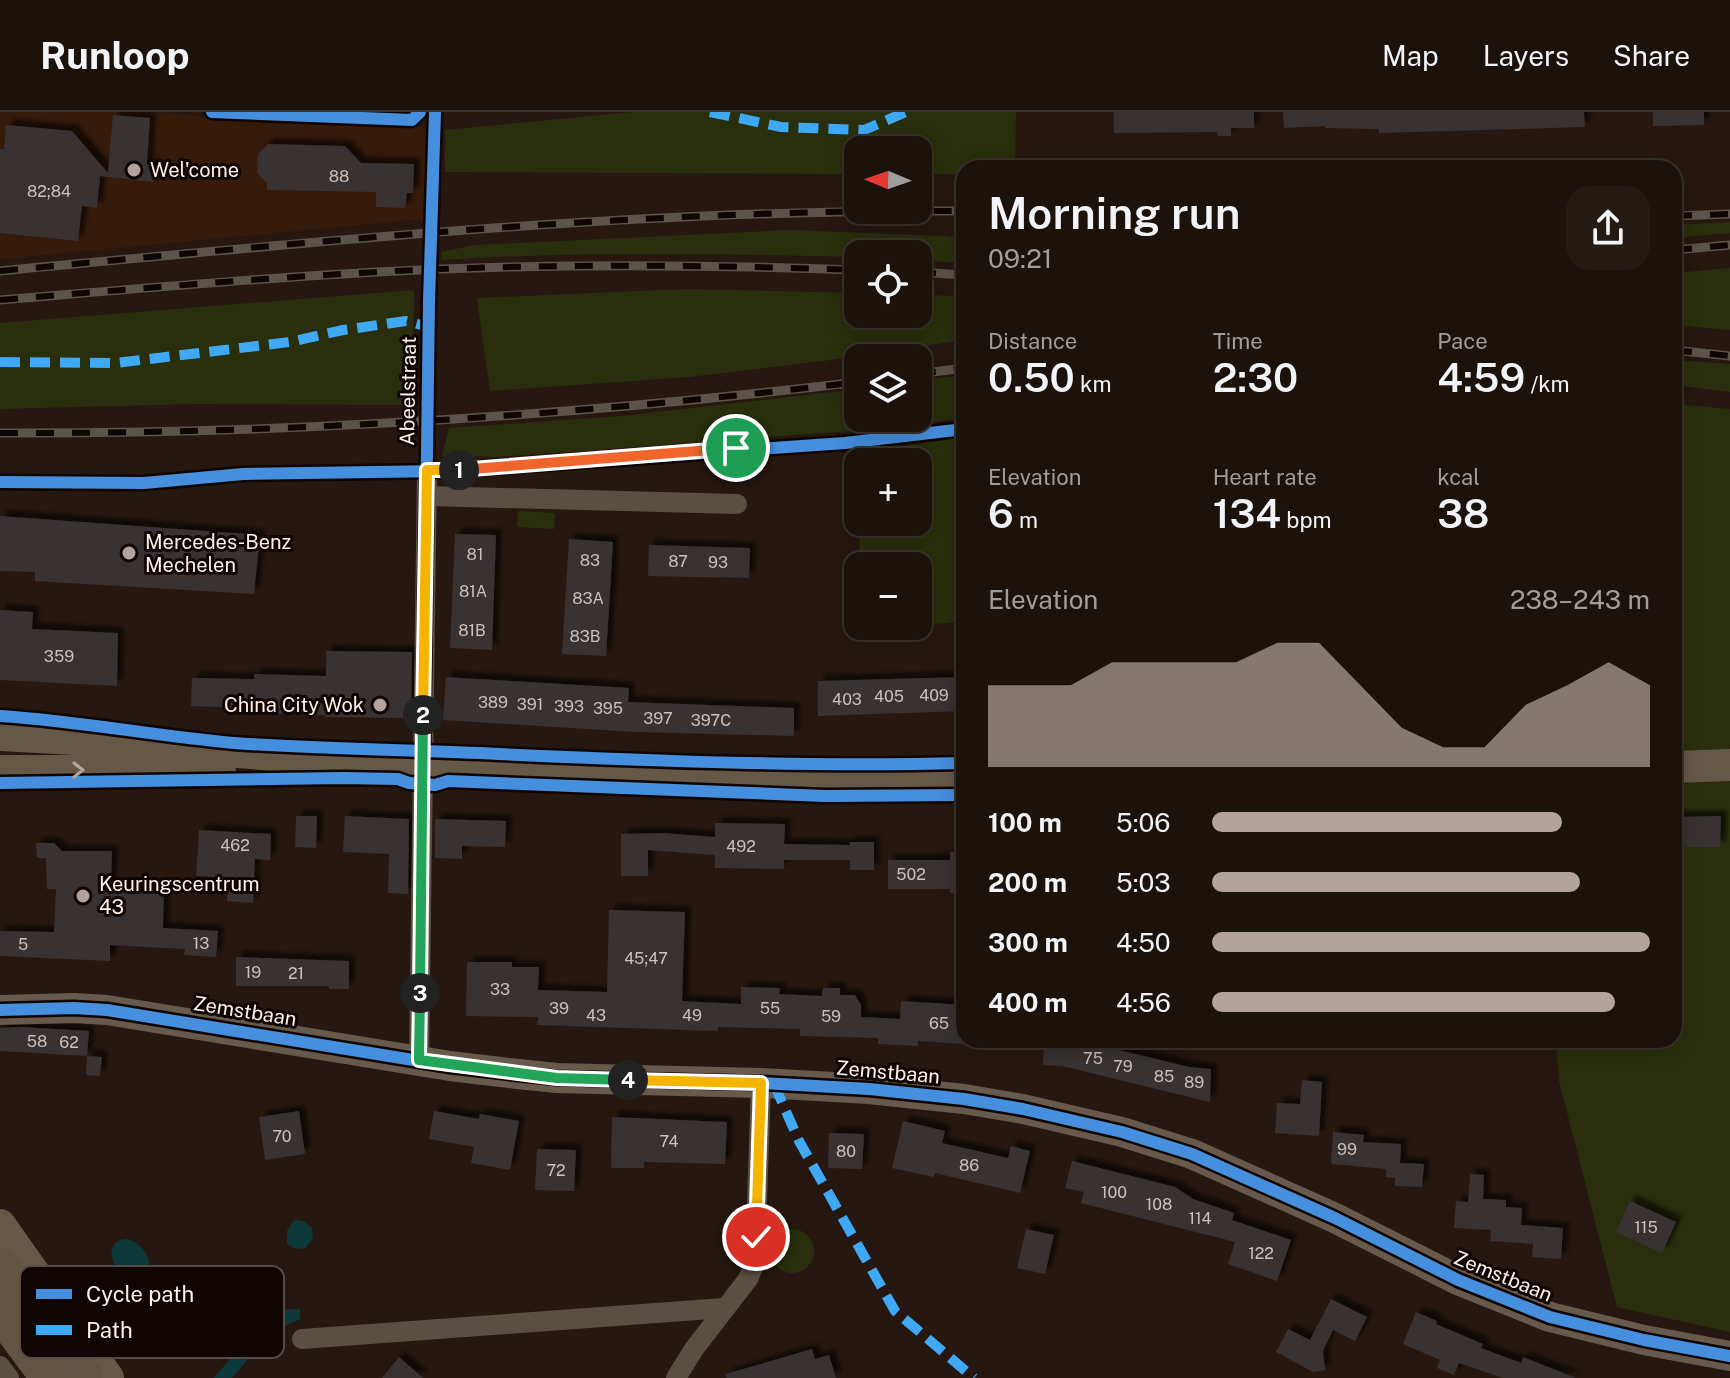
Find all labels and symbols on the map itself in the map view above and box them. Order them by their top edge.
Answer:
north arrow [844,136,932,224]
place label: Wel'come [150,158,239,182]
marker: Wel'come [125,161,143,179]
house number: 88 [329,167,349,186]
house number: 82;84 [27,182,71,201]
street label: Abeelstraat [395,336,421,446]
pin [702,414,770,482]
pin: 1 [439,450,479,490]
place label: Mercedes-Benz Mechelen [145,530,291,577]
marker: Mercedes-Benz Mechelen [120,544,138,562]
house number: 81 [467,545,483,564]
house number: 83 [580,551,600,570]
house number: 87 [668,552,688,571]
house number: 93 [708,553,728,572]
house number: 81A [459,582,487,601]
house number: 83A [572,589,604,608]
house number: 81B [458,621,486,640]
house number: 83B [569,627,601,646]
house number: 359 [44,647,74,666]
house number: 409 [919,686,949,705]
house number: 405 [874,687,904,706]
house number: 403 [832,690,862,709]
place label: China City Wok [224,693,364,717]
house number: 389 [478,693,508,712]
pin: 2 [403,695,443,735]
house number: 391 [517,695,543,714]
marker: China City Wok [371,696,389,714]
house number: 393 [554,697,584,716]
house number: 395 [593,699,623,718]
house number: 397 [643,709,673,728]
house number: 397C [691,711,731,730]
one-way arrow [72,761,85,779]
house number: 462 [220,836,250,855]
house number: 492 [726,837,756,856]
house number: 502 [896,865,926,884]
place label: Keuringscentrum 43 [99,872,260,919]
marker: Keuringscentrum 43 [74,887,92,905]
house number: 13 [193,934,209,953]
house number: 5 [18,935,28,954]
house number: 45;47 [624,949,668,968]
house number: 19 [245,963,261,982]
house number: 21 [288,964,304,983]
pin: 3 [400,973,440,1013]
house number: 33 [490,980,510,999]
street label: Zemstbaan [192,991,298,1031]
house number: 39 [549,999,569,1018]
house number: 55 [760,999,780,1018]
house number: 43 [586,1006,606,1025]
house number: 49 [682,1006,702,1025]
house number: 59 [821,1007,841,1026]
house number: 65 [929,1014,949,1033]
house number: 58 [27,1032,47,1051]
house number: 62 [59,1033,79,1052]
house number: 75 [1083,1049,1103,1068]
street label: Zemstbaan [835,1056,941,1088]
house number: 79 [1113,1057,1133,1076]
pin: 4 [608,1060,648,1100]
house number: 85 [1154,1067,1174,1086]
house number: 89 [1184,1073,1204,1092]
house number: 70 [272,1127,292,1146]
house number: 74 [659,1132,679,1151]
house number: 99 [1337,1140,1357,1159]
house number: 80 [836,1142,856,1161]
house number: 86 [959,1156,979,1175]
house number: 72 [546,1161,566,1180]
house number: 100 [1101,1183,1127,1202]
house number: 108 [1146,1195,1172,1214]
pin [722,1203,790,1271]
house number: 114 [1188,1209,1212,1228]
house number: 115 [1634,1218,1658,1237]
house number: 122 [1248,1244,1274,1263]
street label: Zemstbaan [1450,1245,1556,1307]
legend [20,1266,284,1358]
text: Cycle path [86,1281,194,1307]
text: Path [86,1317,133,1343]

